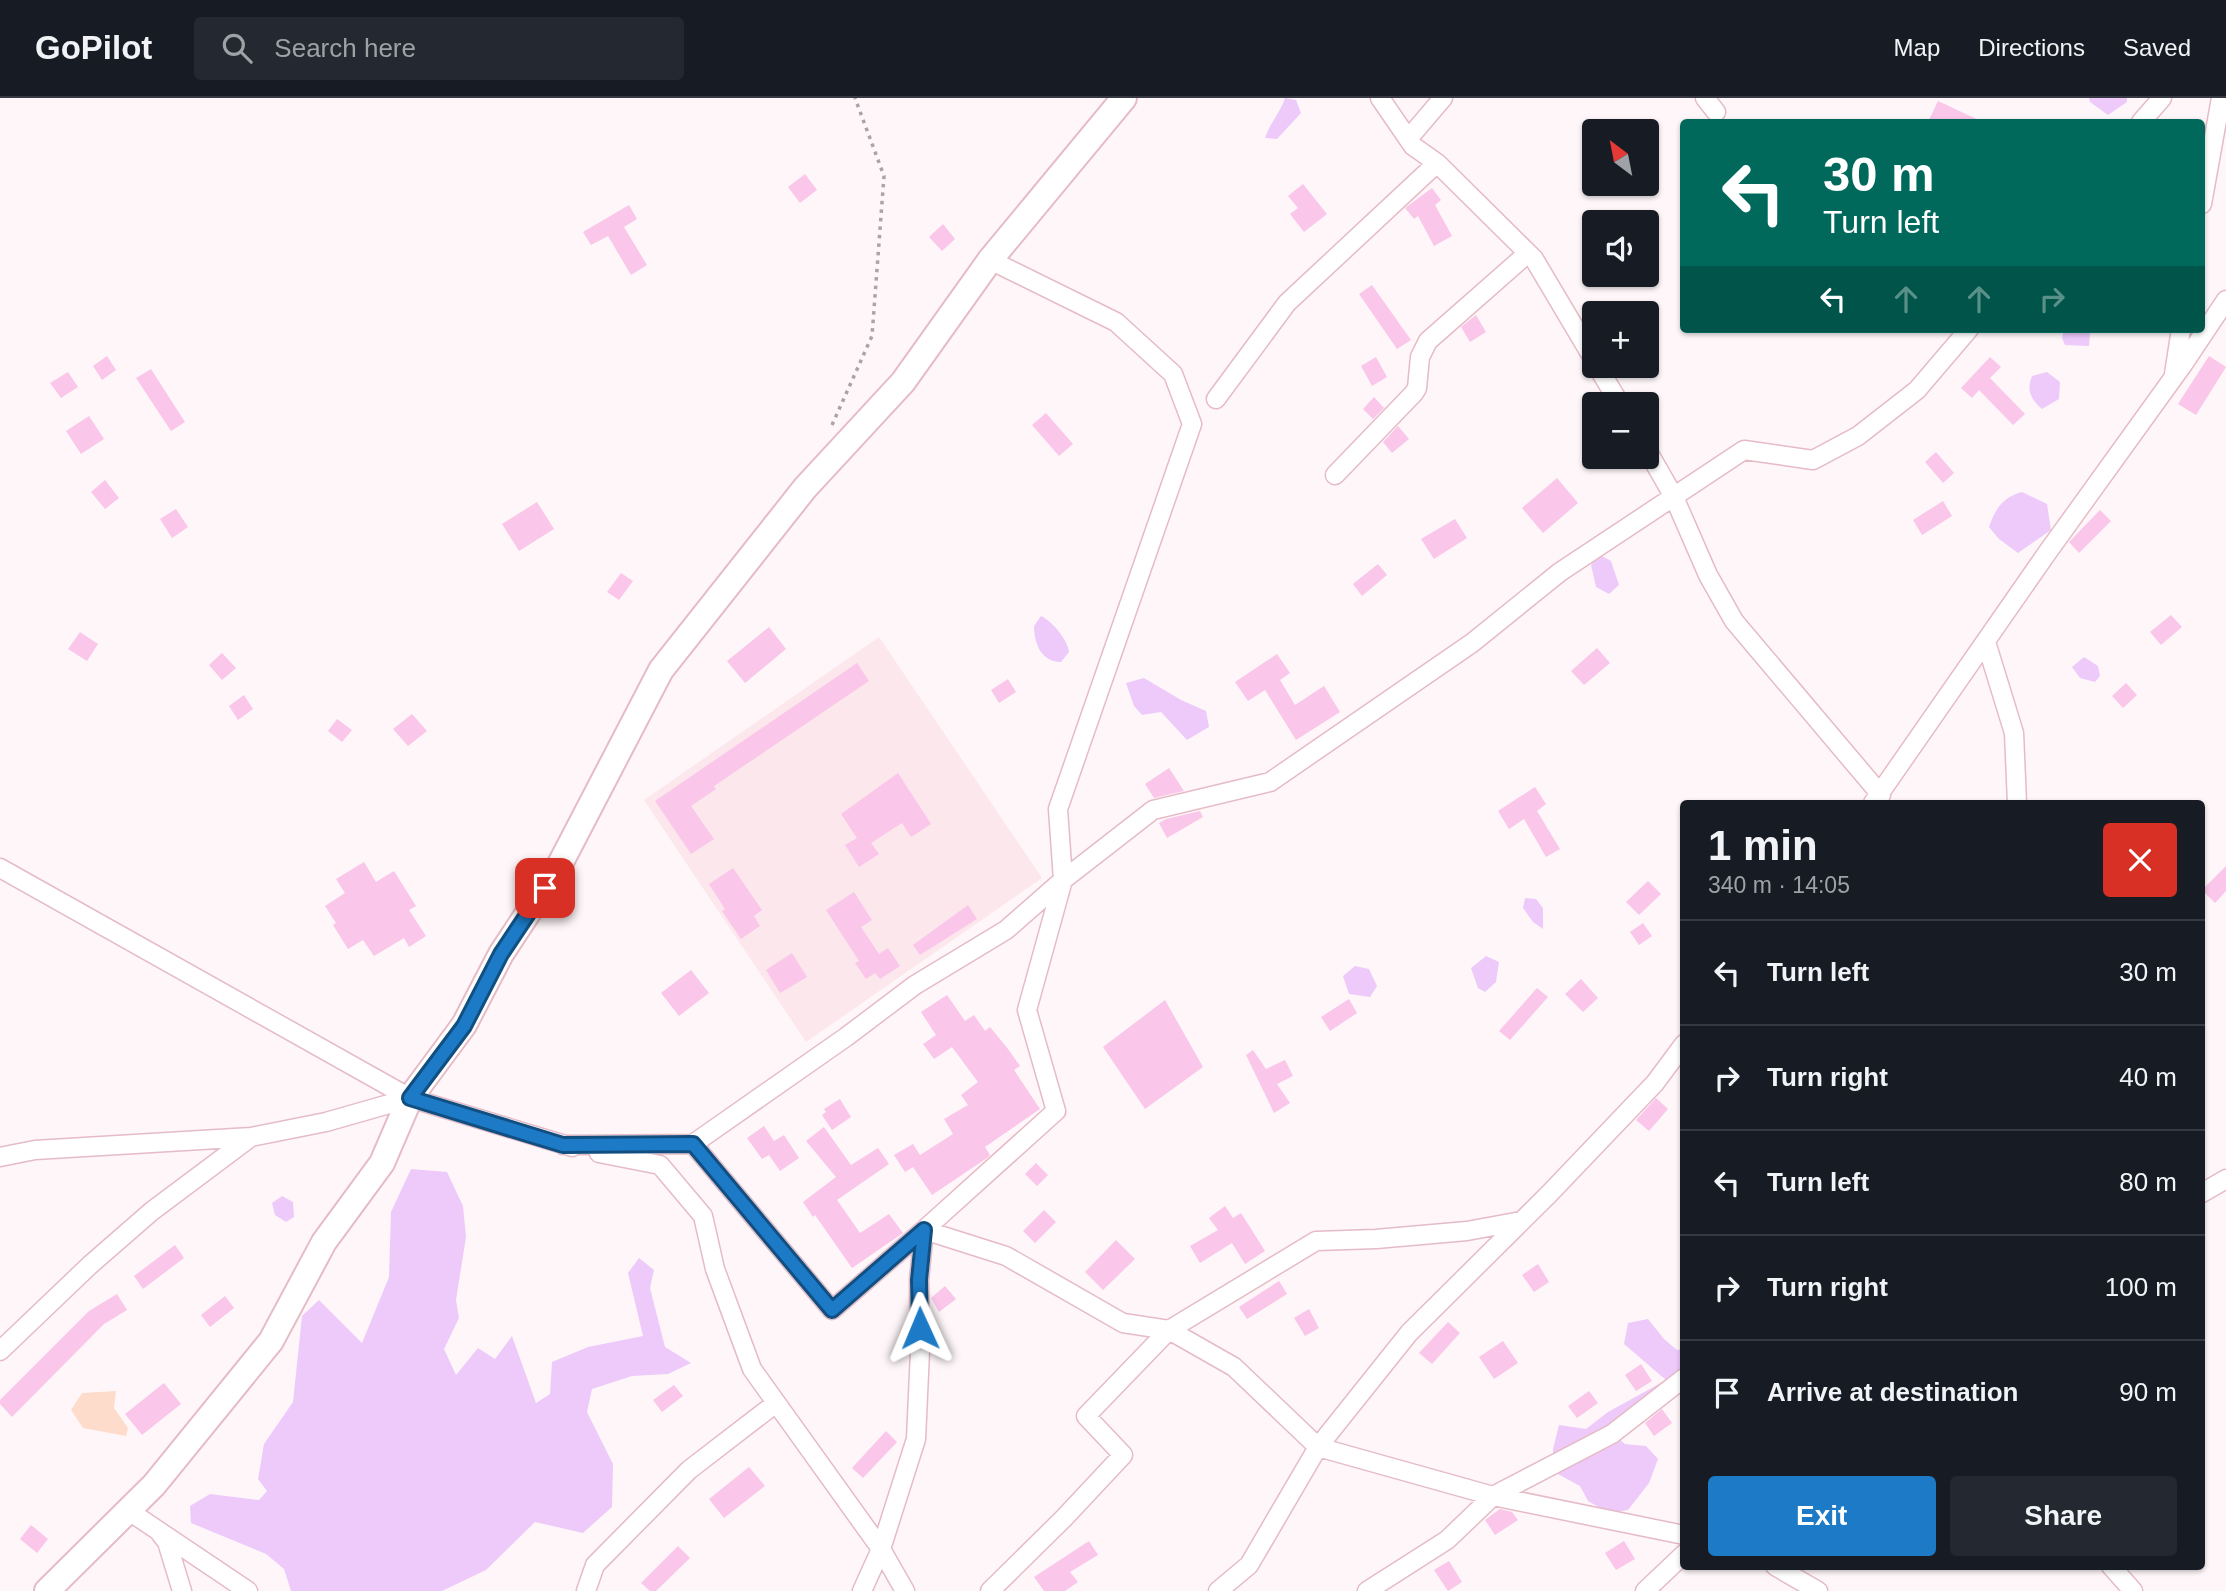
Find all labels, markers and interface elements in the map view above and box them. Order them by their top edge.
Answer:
search box [194,17,684,80]
text: GoPilot [35,29,152,66]
icon: search [218,29,256,67]
text: Search here [274,33,416,63]
text: Map [1894,34,1940,61]
text: Directions [1978,34,2085,61]
text: Saved [2123,34,2191,61]
north arrow [1582,119,1659,196]
map controls [1582,119,1659,469]
icon: left [1708,147,1799,238]
text: 30 m [1823,147,1935,201]
text: Turn left [1823,204,1939,240]
button: sound [1582,210,1659,287]
icon: left [1814,280,1852,318]
icon: ahead [1887,280,1925,318]
icon: ahead [1960,280,1998,318]
icon: right [2033,280,2071,318]
button: + [1582,301,1659,378]
button: − [1582,392,1659,469]
text: 1 min [1708,822,1818,869]
button: close [2103,823,2177,897]
pin [515,858,575,918]
icon: arrive [526,869,564,907]
text: 340 m · 14:05 [1708,872,1850,898]
icon: left [1708,954,1746,992]
text: Turn left [1767,957,1869,987]
text: 30 m [2119,957,2177,987]
icon: right [1708,1059,1746,1097]
text: Turn right [1767,1062,1888,1092]
text: 40 m [2119,1062,2177,1092]
icon: left [1708,1164,1746,1202]
text: Turn left [1767,1167,1869,1197]
text: 80 m [2119,1167,2177,1197]
icon: right [1708,1269,1746,1307]
text: Turn right [1767,1272,1888,1302]
text: 100 m [2105,1272,2177,1302]
position arrow [883,1291,957,1365]
icon: arrive [1708,1374,1746,1412]
text: Arrive at destination [1767,1377,2018,1407]
text: 90 m [2119,1377,2177,1407]
button: Exit [1708,1476,1936,1556]
button: Share [1950,1476,2177,1556]

